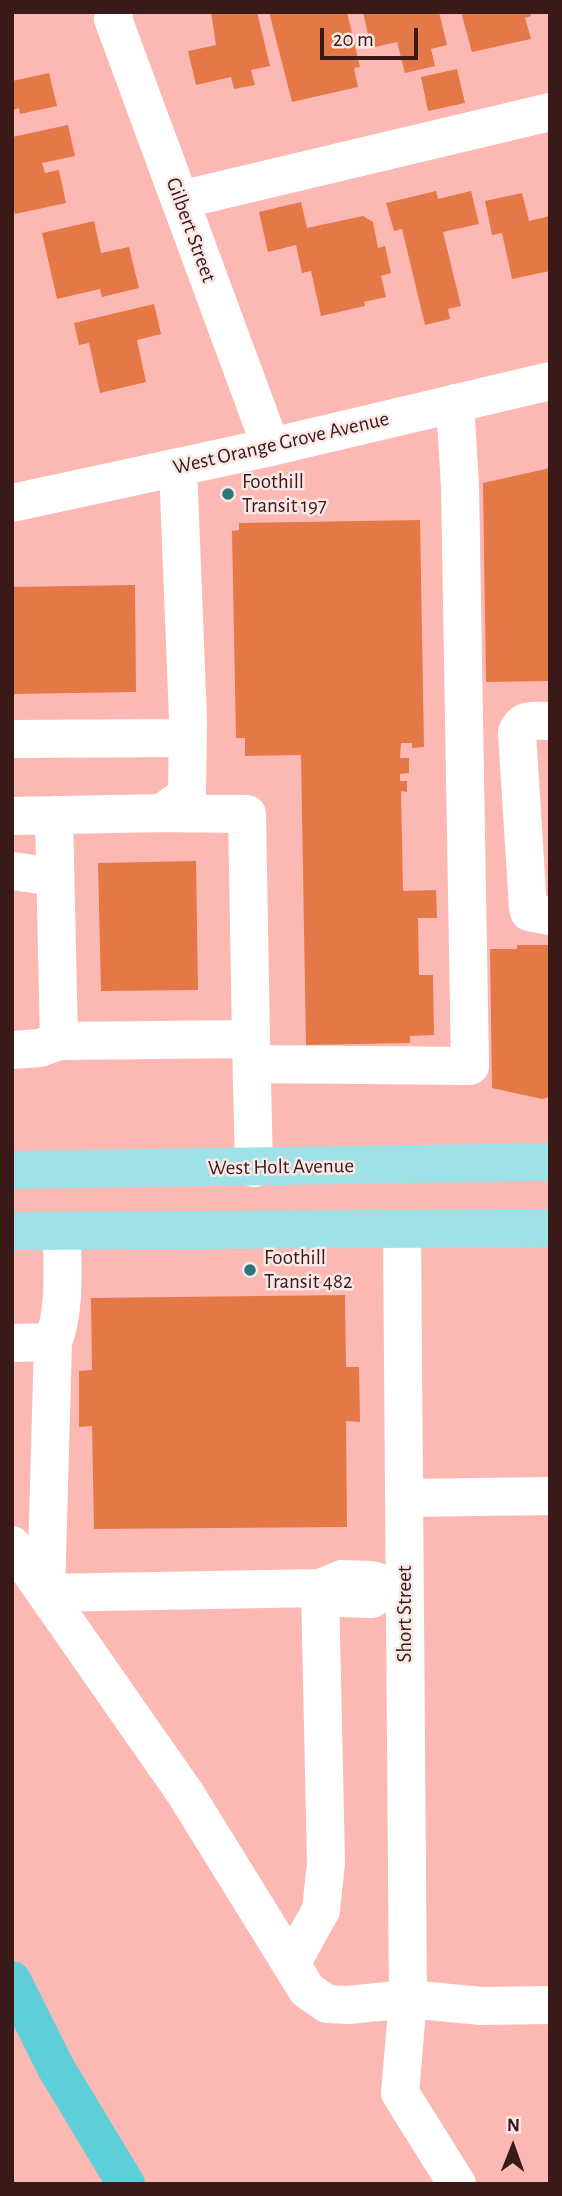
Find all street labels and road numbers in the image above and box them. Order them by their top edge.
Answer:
street label: Gilbert Street [160,174,222,286]
street label: West Orange Grove Avenue [171,406,391,480]
street label: West Holt Avenue [208,1153,354,1181]
street label: Short Street [392,1565,418,1663]

